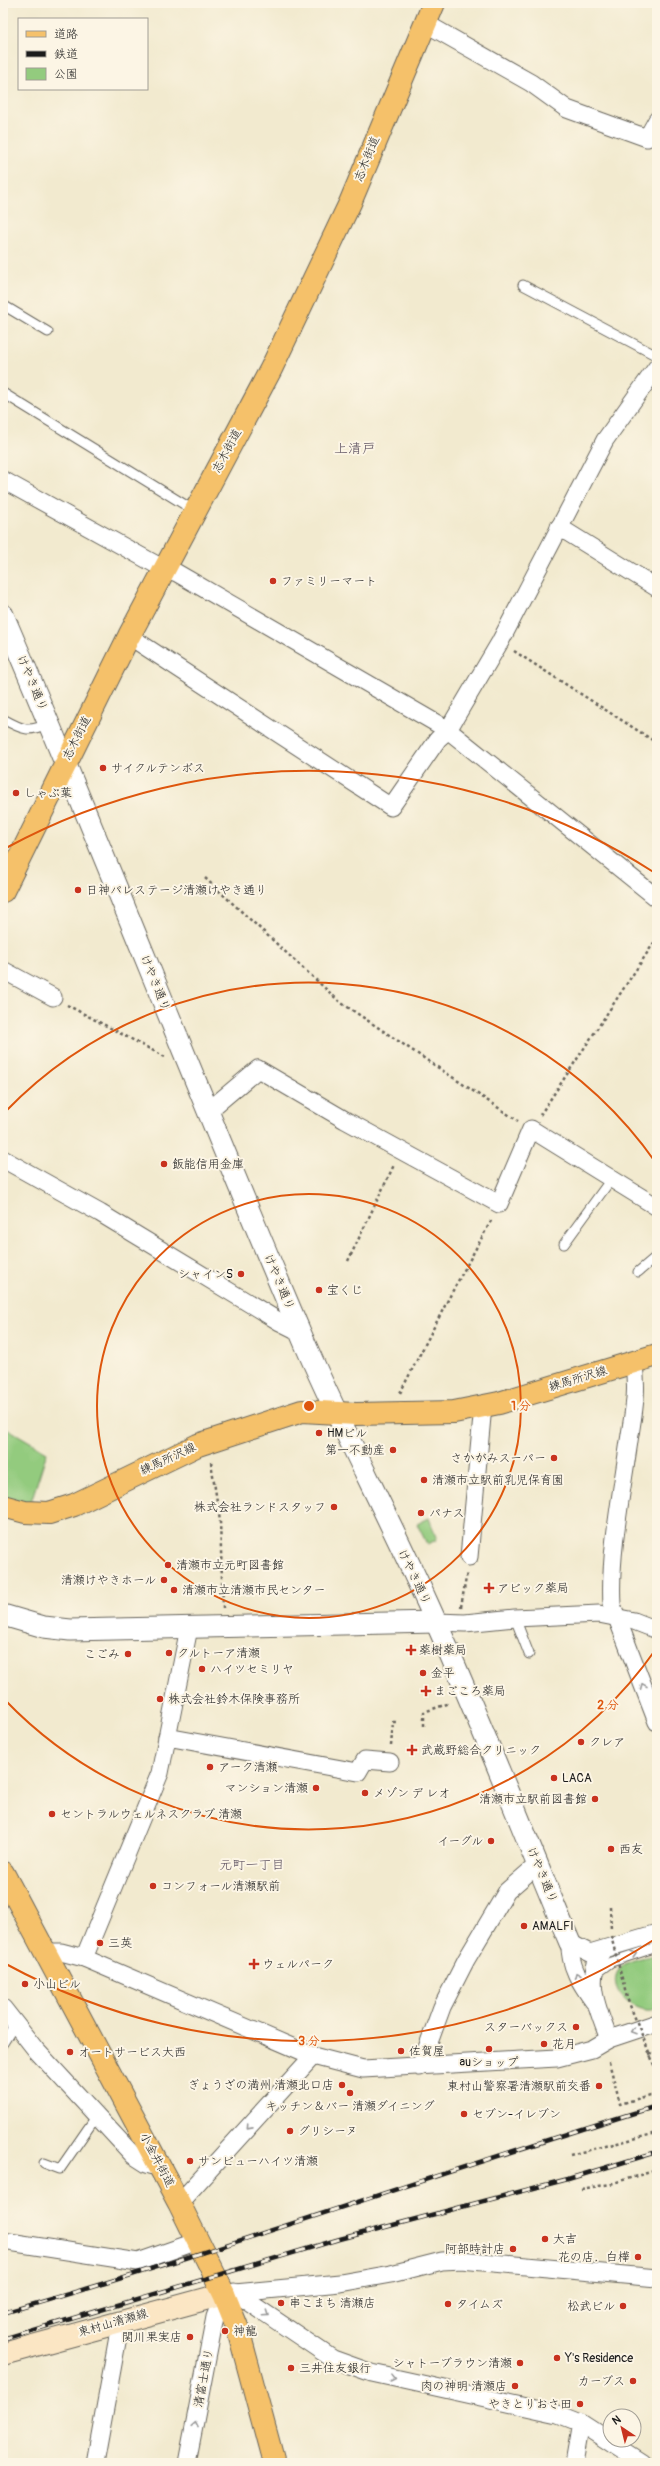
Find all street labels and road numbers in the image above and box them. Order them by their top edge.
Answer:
street label: 志木街道 [351,134,383,184]
street label: 志木街道 [209,426,245,476]
street label: けやき通り [13,652,51,714]
street label: 志木街道 [59,713,95,763]
street label: けやき通り [137,952,173,1014]
street label: けやき通り [260,1251,298,1313]
street label: 練馬所沢線 [547,1363,609,1395]
street label: 練馬所沢線 [138,1440,198,1478]
street label: けやき通り [394,1547,434,1607]
street label: けやき通り [523,1844,561,1906]
street label: 小金井街道 [136,2130,178,2190]
street label: 東村山清瀬線 [76,2306,150,2340]
street label: 清富士通り [191,2347,217,2409]

